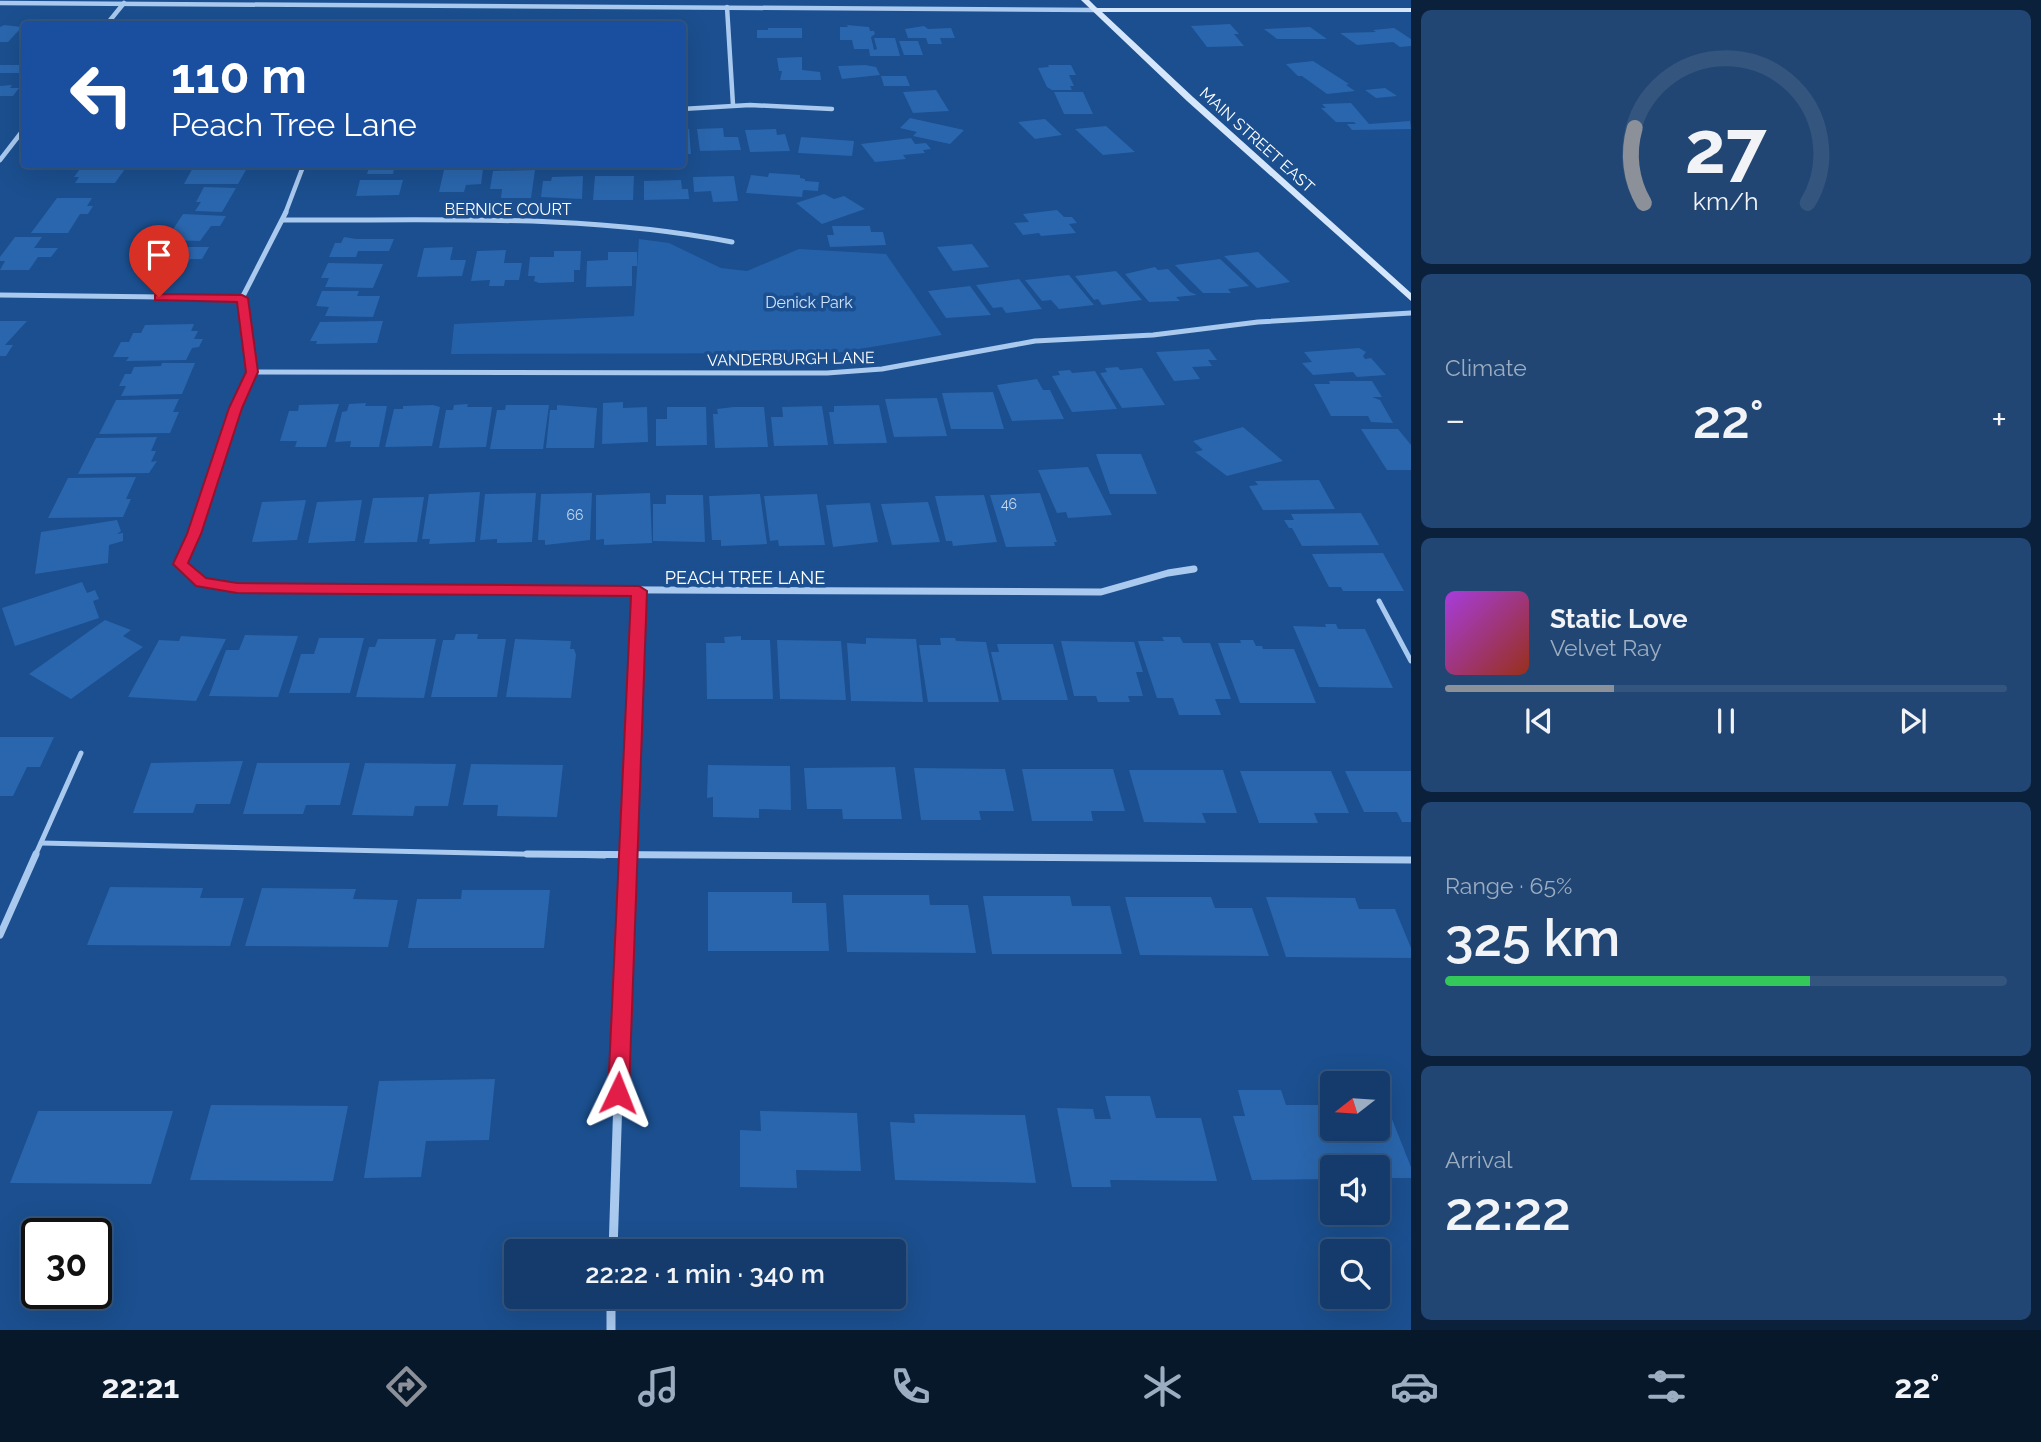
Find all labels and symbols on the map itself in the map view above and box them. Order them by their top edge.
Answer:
street label: MAIN STREET EAST [1196,83,1318,197]
street label: BERNICE COURT [444,200,572,219]
pin [129,225,189,297]
park label: Denick Park [765,293,853,312]
street label: VANDERBURGH LANE [707,348,875,370]
house number: 46 [1001,496,1017,512]
house number: 66 [567,507,583,523]
street label: PEACH TREE LANE [665,567,825,588]
position arrow [581,1056,655,1130]
north arrow [1320,1071,1390,1141]
speed limit sign: 30 [21,1218,112,1309]

